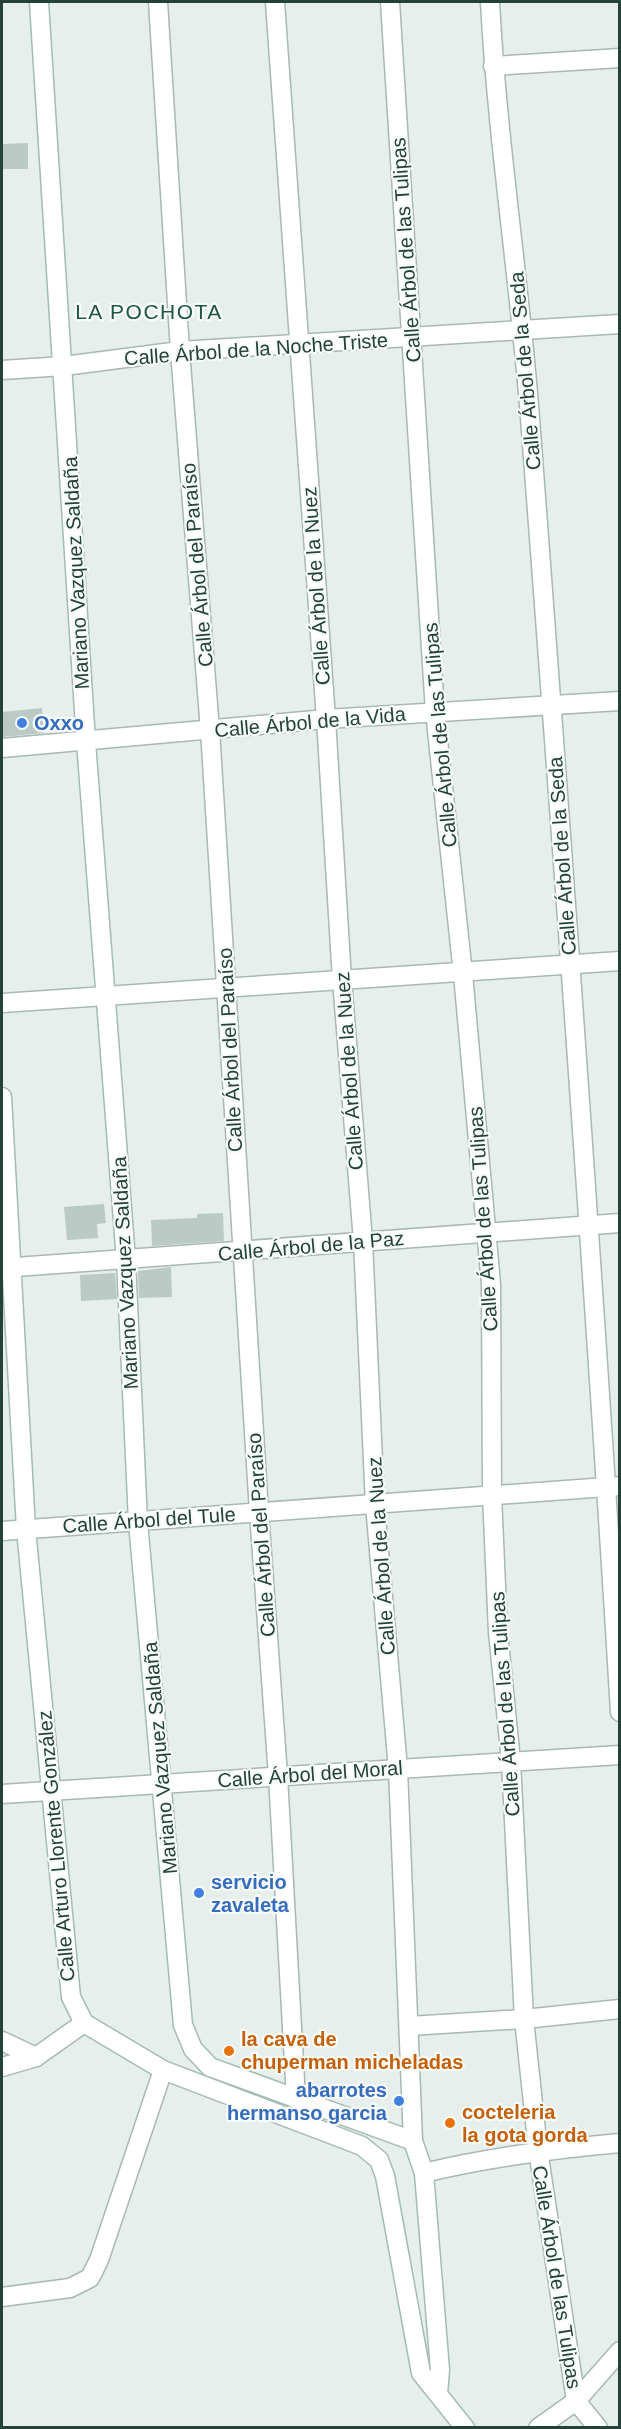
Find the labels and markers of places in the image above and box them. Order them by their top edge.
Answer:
place label: Oxxo [34,712,84,734]
marker: Oxxo [15,716,29,730]
place label: servicio zavaleta [211,1871,290,1916]
marker: servicio zavaleta [192,1886,206,1900]
place label: la cava de chuperman micheladas [241,2028,463,2073]
marker: la cava de chuperman micheladas [222,2044,236,2058]
place label: abarrotes hermanso garcia [227,2079,388,2124]
marker: abarrotes hermanso garcia [392,2094,406,2108]
place label: cocteleria la gota gorda [462,2101,588,2146]
marker: cocteleria la gota gorda [443,2116,457,2130]

